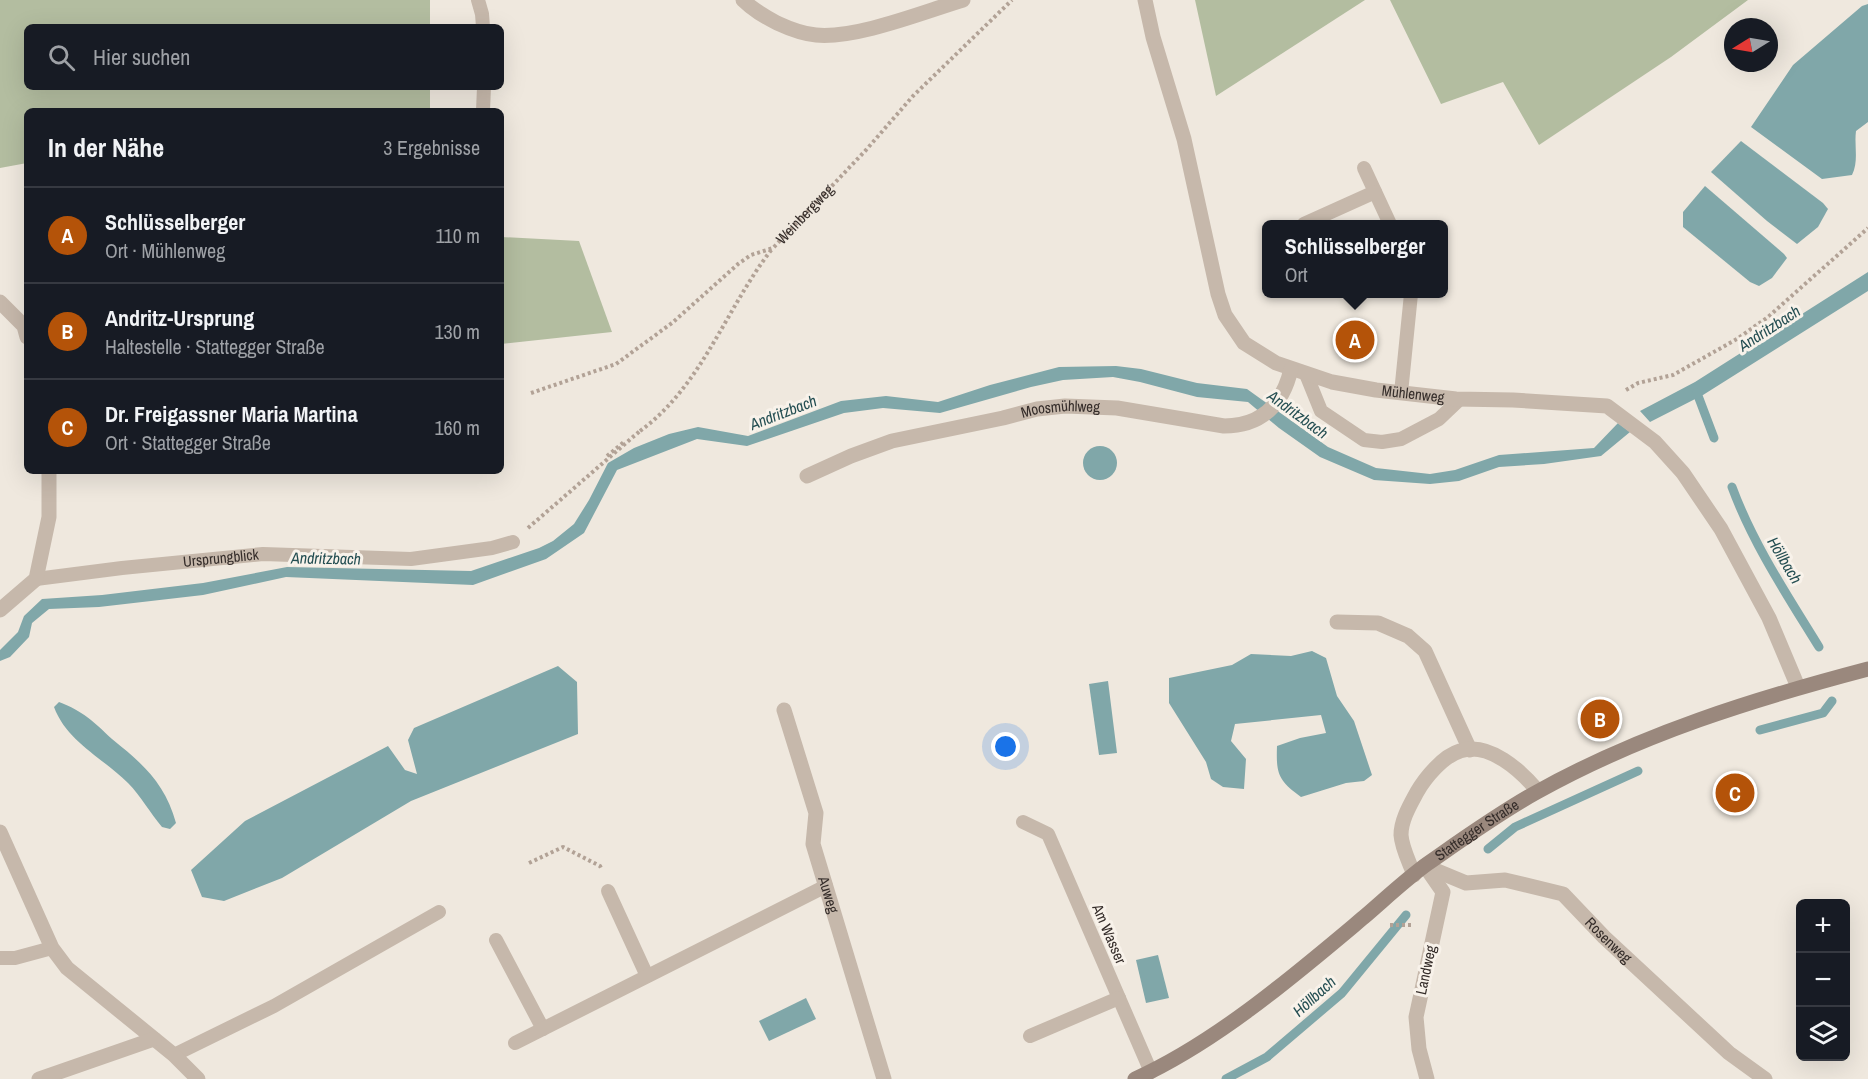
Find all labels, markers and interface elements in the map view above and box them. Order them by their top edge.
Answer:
north arrow [1724,18,1778,72]
search box [24,24,504,90]
icon: search [45,41,78,74]
text: Hier suchen [93,42,190,72]
text: In der Nähe [48,130,164,165]
text: 3 Ergebnisse [383,134,480,161]
street label: Weinbergweg [771,179,838,249]
text: Schlüsselberger [105,207,245,237]
popup [1262,220,1448,298]
text: A [62,222,73,249]
text: 110 m [436,222,480,249]
text: Schlüsselberger [1285,231,1425,261]
text: Ort · Mühlenweg [105,237,225,264]
text: Ort [1285,261,1308,288]
water label: Andritzbach [1733,300,1804,357]
text: Andritz-Ursprung [105,303,254,333]
text: B [62,318,73,345]
text: 130 m [434,318,480,345]
pin: A [1336,318,1374,362]
text: Haltestelle · Stattegger Straße [105,333,325,360]
street label: Mühlenweg [1381,380,1446,408]
water label: Andritzbach [1262,384,1333,443]
water label: Andritzbach [745,389,820,435]
street label: Moosmühlweg [1019,395,1101,423]
text: Dr. Freigassner Maria Martina [105,399,358,429]
text: C [62,414,73,441]
text: 160 m [434,414,480,441]
text: Ort · Stattegger Straße [105,429,271,456]
water label: Höllbach [1762,532,1808,588]
street label: Ursprungblick [182,543,260,572]
water label: Andritzbach [290,546,361,570]
pin: B [1580,696,1620,742]
your location [991,732,1020,761]
pin: C [1716,770,1754,816]
street label: Stattegger Straße [1430,794,1523,866]
street label: Auweg [813,873,844,916]
map controls [1796,899,1850,1061]
button: + [1796,899,1850,953]
street label: Am Wasser [1087,900,1131,967]
street label: Rosenweg [1580,912,1637,968]
street label: Landweg [1410,943,1441,996]
button: − [1796,953,1850,1007]
water label: Höllbach [1288,971,1340,1021]
button: layers [1796,1007,1850,1061]

